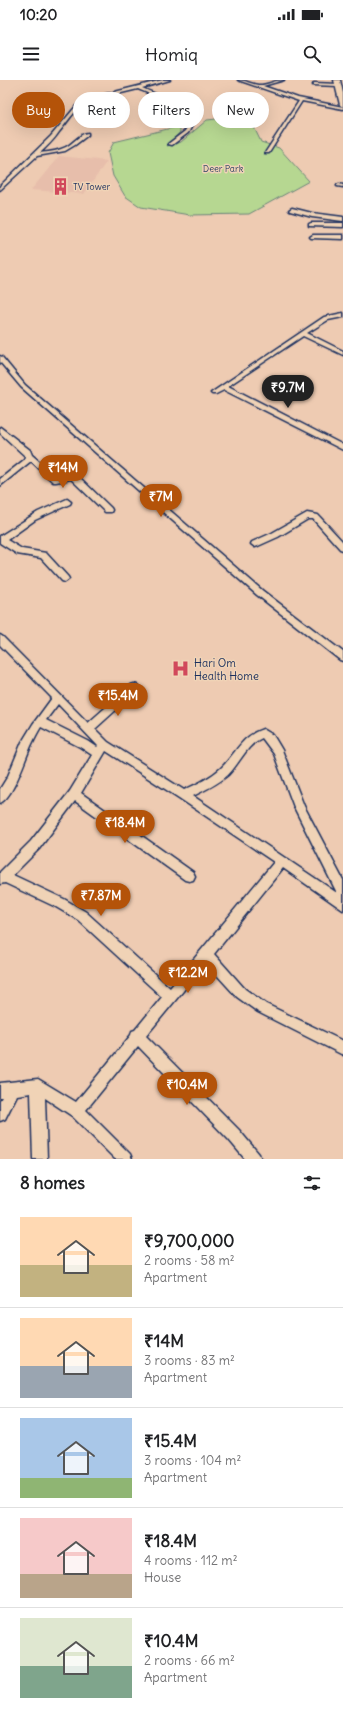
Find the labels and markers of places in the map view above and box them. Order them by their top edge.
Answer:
building icon: TV Tower [50,176,70,196]
place label: TV Tower [73,181,111,192]
pin: ₹9.7M [260,375,316,409]
pin: ₹14M [39,455,87,489]
pin: ₹7M [142,484,180,518]
place label: Hari Om Health Home [194,656,259,683]
hospital icon: Hari Om Health Home [171,659,191,679]
pin: ₹15.4M [85,683,151,717]
pin: ₹18.4M [92,810,158,844]
pin: ₹7.87M [68,883,134,917]
pin: ₹12.2M [155,960,221,994]
pin: ₹10.4M [154,1072,220,1106]

